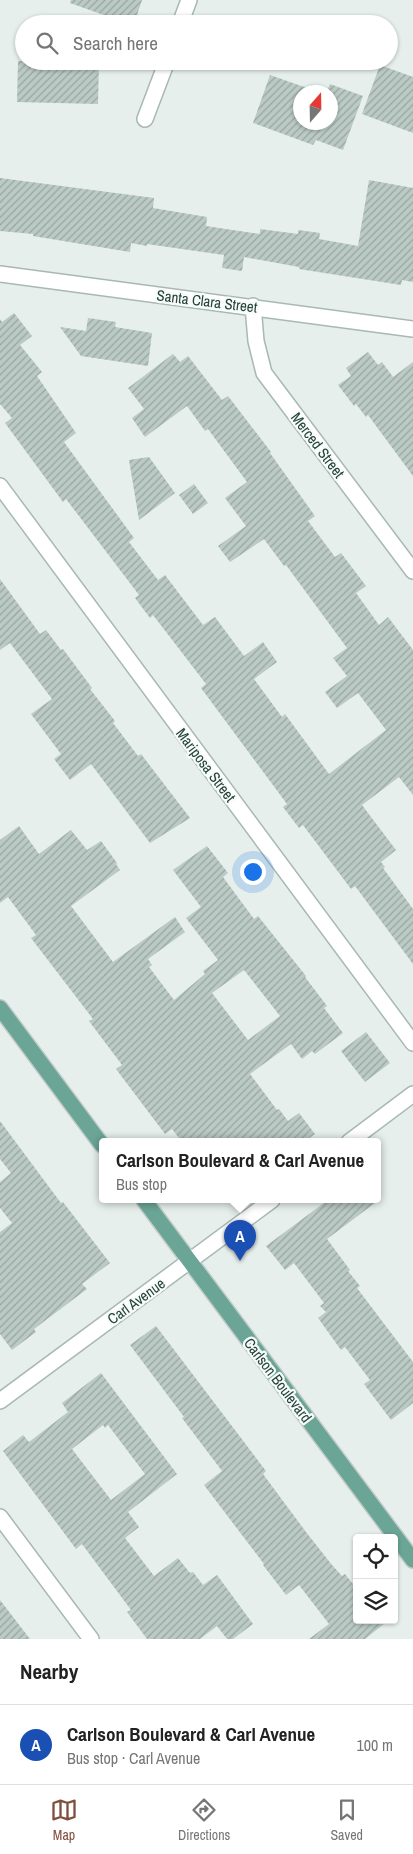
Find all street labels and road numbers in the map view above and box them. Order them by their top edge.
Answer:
street label: Santa Clara Street [155,284,259,318]
street label: Merced Street [286,408,350,483]
street label: Mariposa Street [171,724,241,807]
street label: Carl Avenue [103,1273,169,1329]
street label: Carlson Boulevard [239,1333,317,1427]

